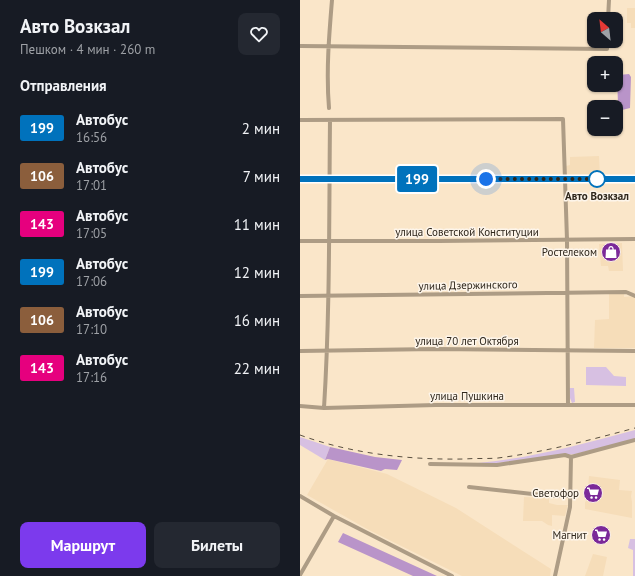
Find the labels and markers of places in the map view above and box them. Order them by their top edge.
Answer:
marker: Авто Возкзал [588,170,606,188]
place label: Авто Возкзал [565,189,629,203]
shop icon: Ростелеком [600,241,622,263]
place label: Ростелеком [542,245,597,259]
supermarket icon: Светофор [582,482,604,504]
place label: Светофор [532,486,579,500]
supermarket icon: Магнит [590,524,612,546]
place label: Магнит [552,528,588,542]

